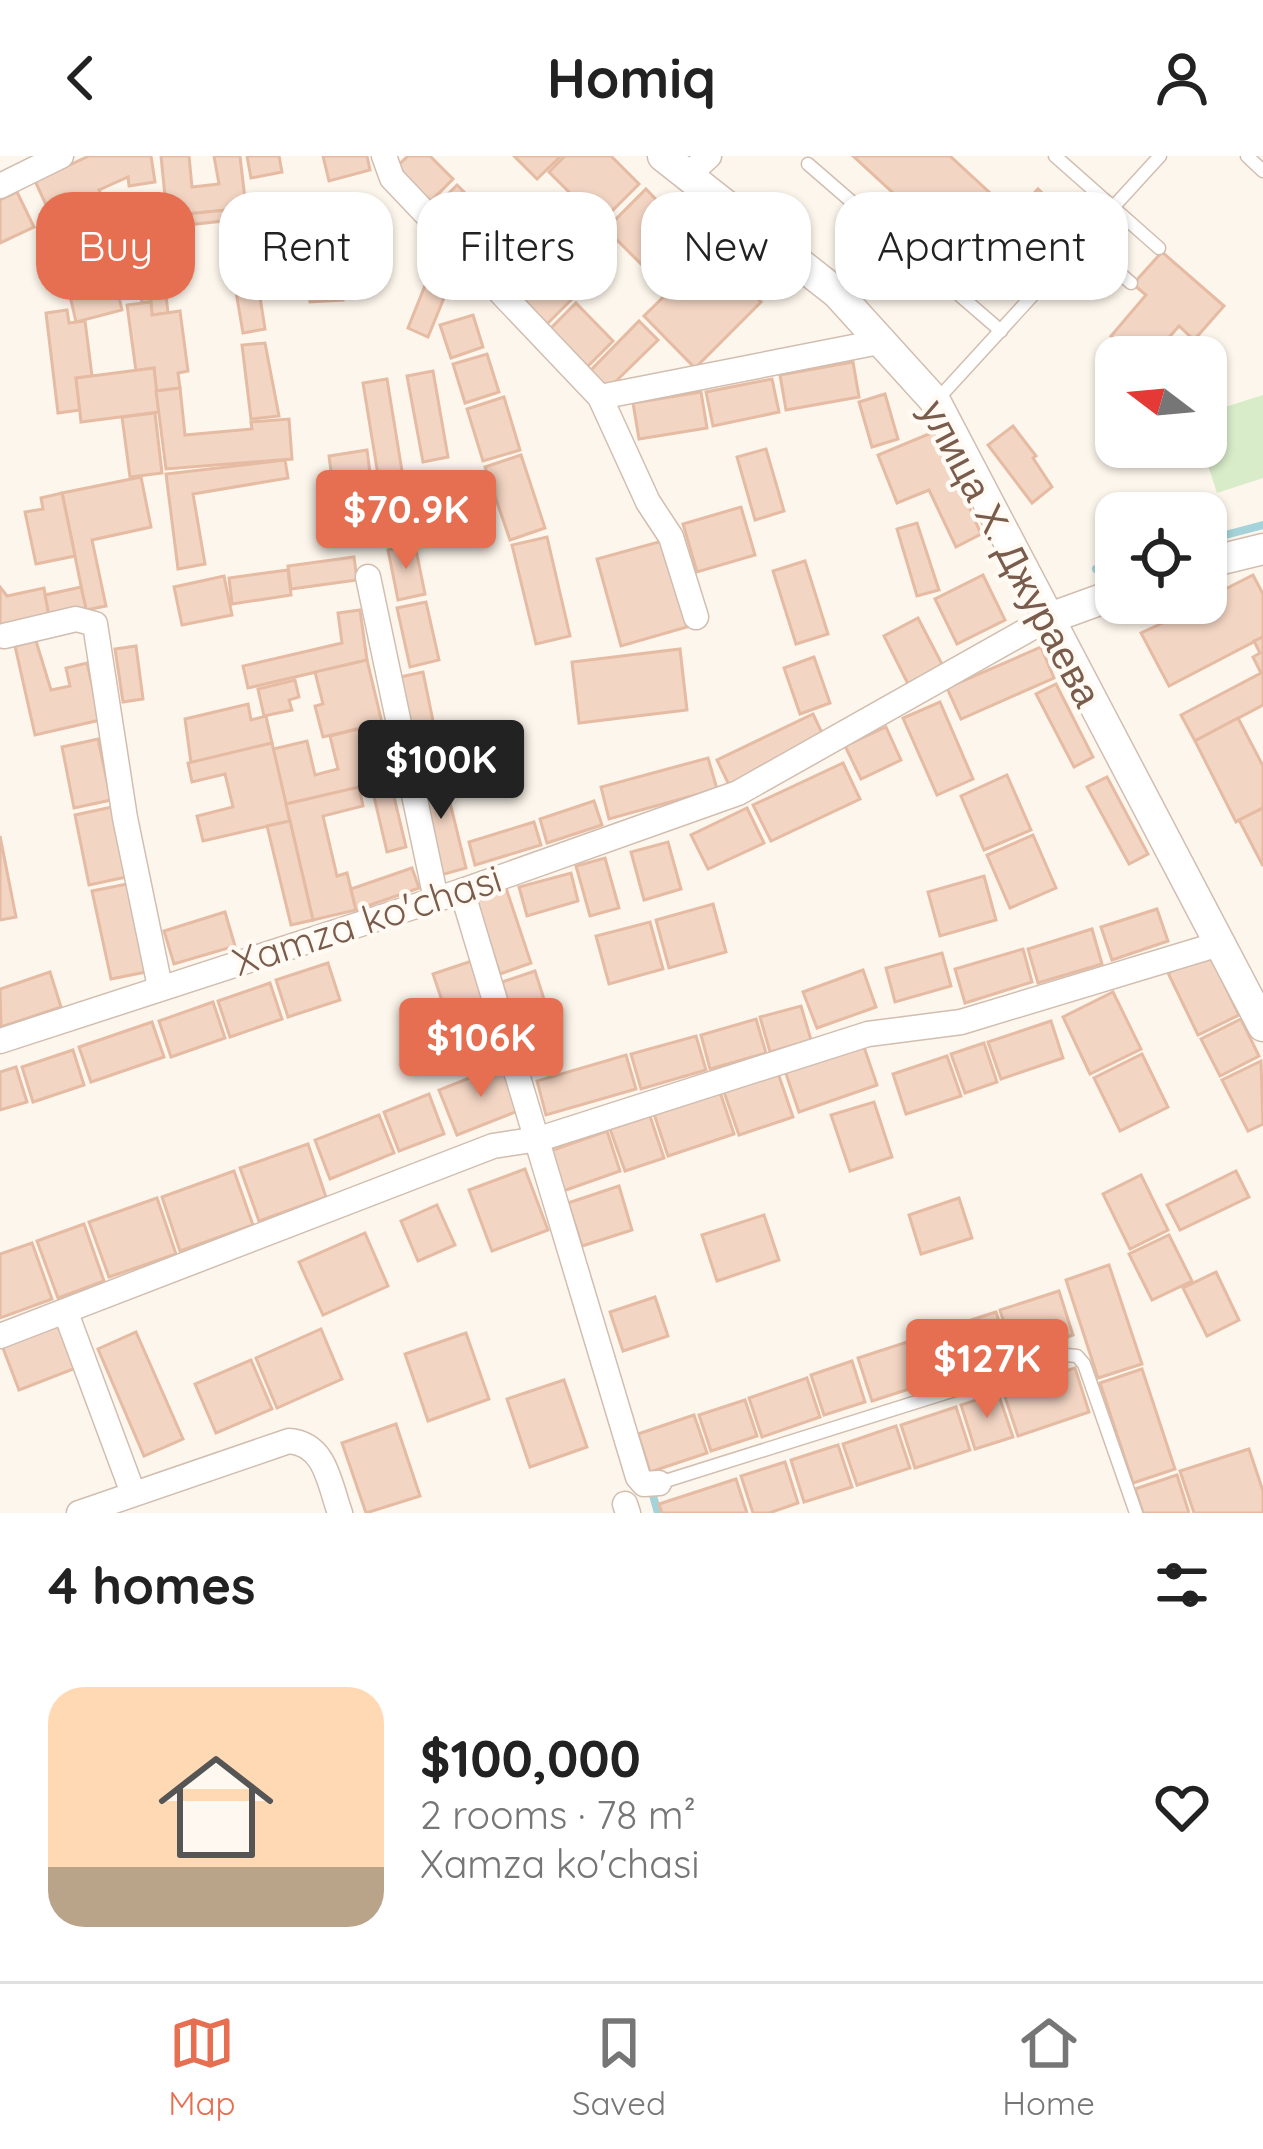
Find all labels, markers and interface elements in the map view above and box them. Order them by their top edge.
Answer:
text: Homiq [547,44,716,112]
icon: back [48,45,114,111]
icon: person [1149,45,1215,111]
chip: Buy [36,192,195,300]
chip: Rent [219,192,393,300]
chip: Filters [417,192,617,300]
chip: New [641,192,811,300]
chip: Apartment [835,192,1128,300]
north arrow [1095,336,1227,468]
map controls [1095,336,1227,624]
street label: улица Х. Джураева [910,391,1113,715]
pin: $70.9K [308,470,504,572]
text: $70.9K [343,484,469,533]
button: locate [1095,492,1227,624]
pin: $100K [357,720,525,822]
text: $100K [385,734,497,783]
street label: Xamza ko'chasi [226,853,507,986]
pin: $106K [397,998,565,1100]
text: $106K [426,1012,536,1061]
pin: $127K [903,1319,1071,1421]
text: $127K [933,1333,1041,1382]
icon: filters [1149,1552,1215,1618]
text: 4 homes [48,1553,256,1617]
text: $100,000 [420,1726,641,1790]
icon: home [144,1735,288,1879]
icon: heart [1149,1774,1215,1840]
text: 2 rooms · 78 m² [420,1790,696,1839]
text: Xamza ko'chasi [420,1839,700,1888]
tab: Map [168,2010,235,2123]
tab: Saved [572,2010,666,2123]
tab: Home [1002,2010,1095,2123]

